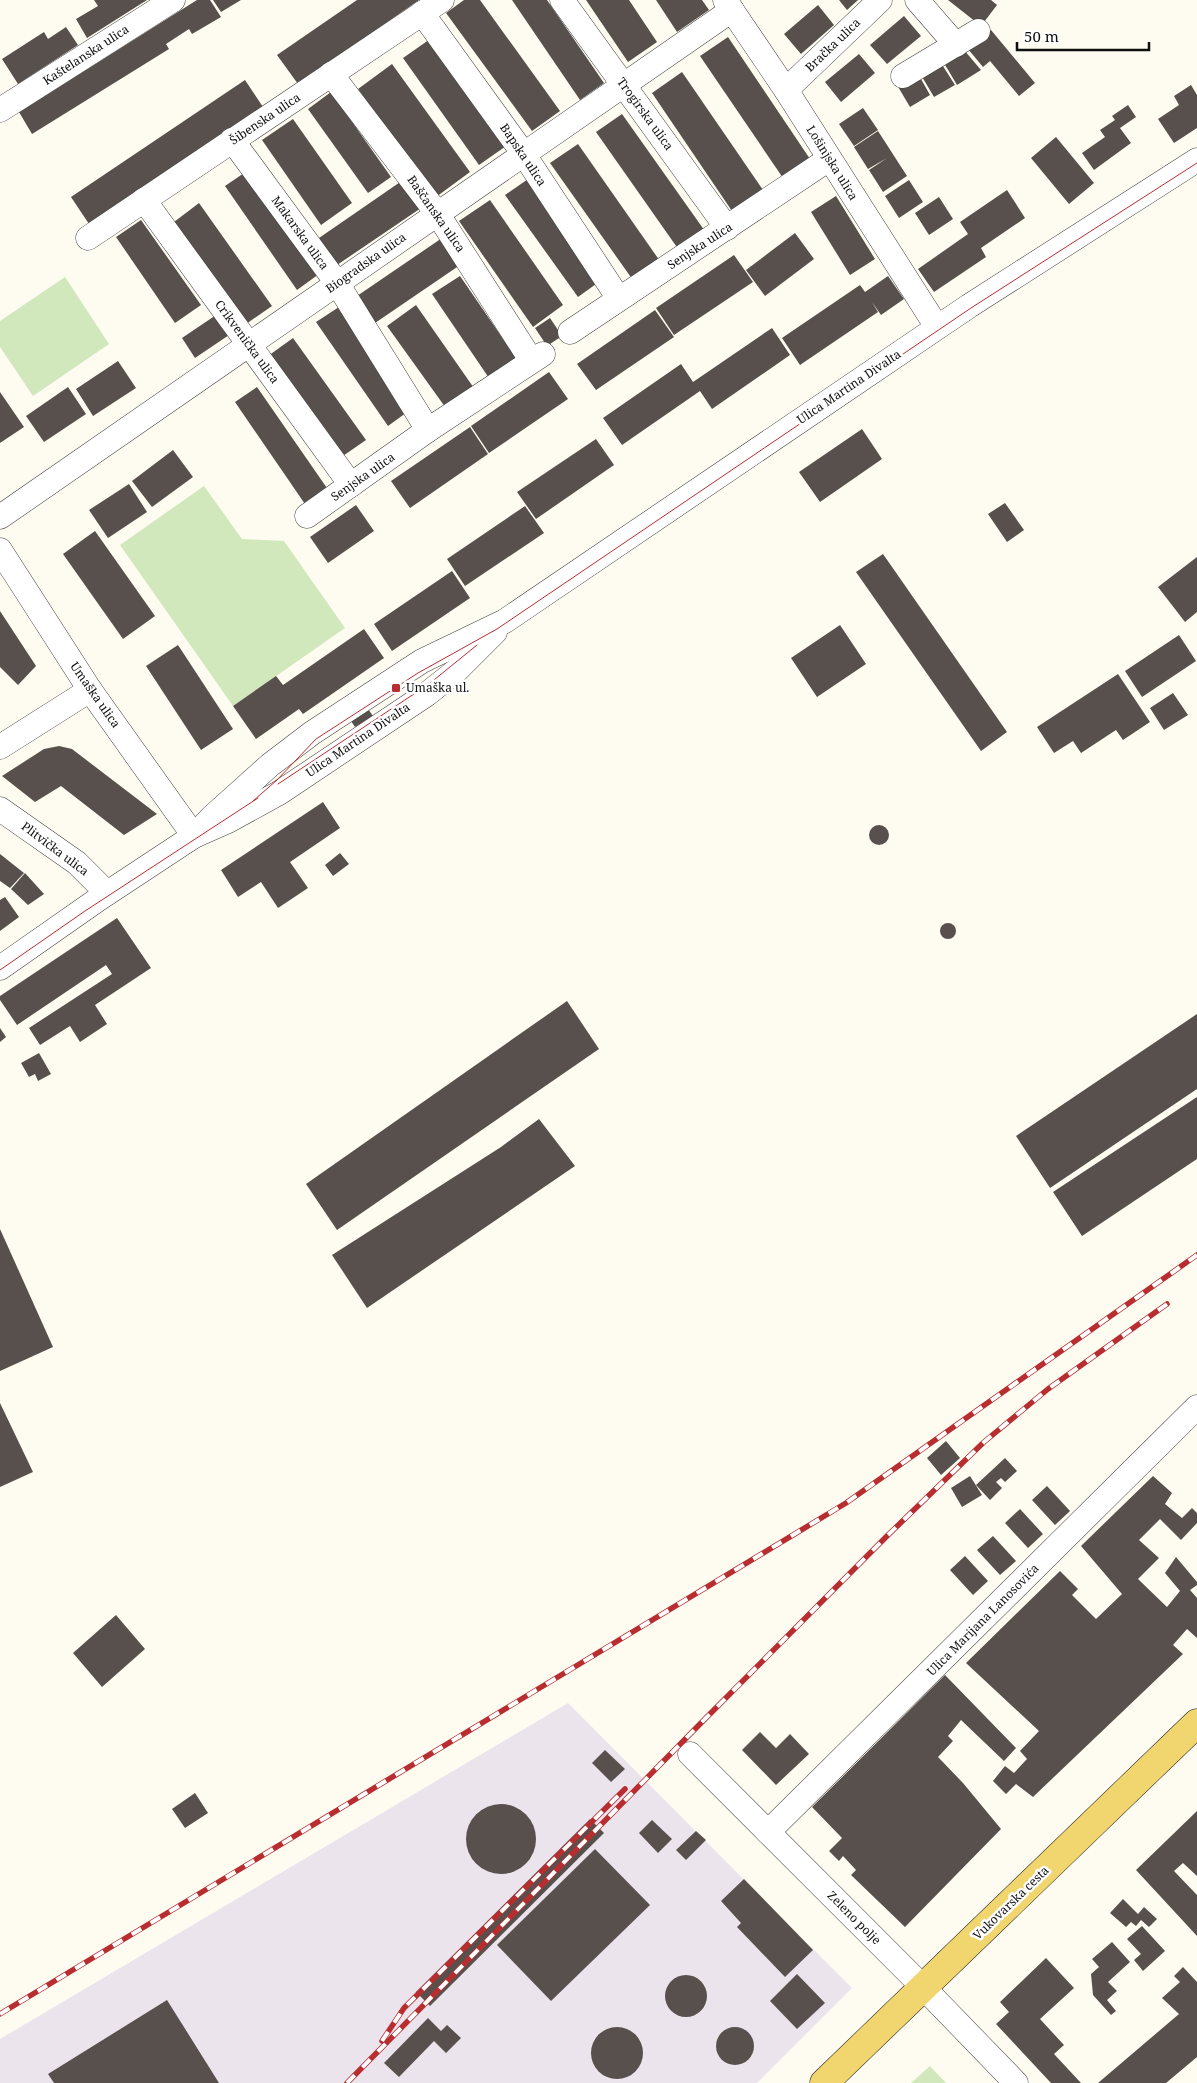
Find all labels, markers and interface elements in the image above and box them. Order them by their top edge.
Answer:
street label: Bračka ulica [801,14,864,75]
street label: Kaštelanska ulica [39,20,132,89]
scale bar [1017,20,1150,52]
text: 50 m [1024,26,1059,46]
street label: Trogirska ulica [613,74,678,154]
street label: Šibenska ulica [226,88,304,149]
street label: Bapska ulica [496,120,551,190]
street label: Lošinjska ulica [803,122,862,204]
street label: Baščanska ulica [403,172,469,256]
street label: Makarska ulica [268,192,333,273]
street label: Senjska ulica [664,218,736,273]
street label: Biogradska ulica [322,228,410,297]
street label: Crikvenička ulica [211,296,284,387]
street label: Ulica Martina Divalta [793,345,904,428]
street label: Senjska ulica [327,448,398,505]
street label: Umaška ulica [66,658,125,731]
place label: Umaška ul. [406,679,469,696]
marker: Umaška ul. [390,682,402,694]
street label: Ulica Martina Divalta [302,698,413,781]
street label: Plitvička ulica [18,818,93,880]
street label: Ulica Marijana Lanosovića [923,1560,1043,1679]
street label: Vukovarska cesta [969,1862,1053,1943]
street label: Zeleno polje [824,1887,885,1948]

